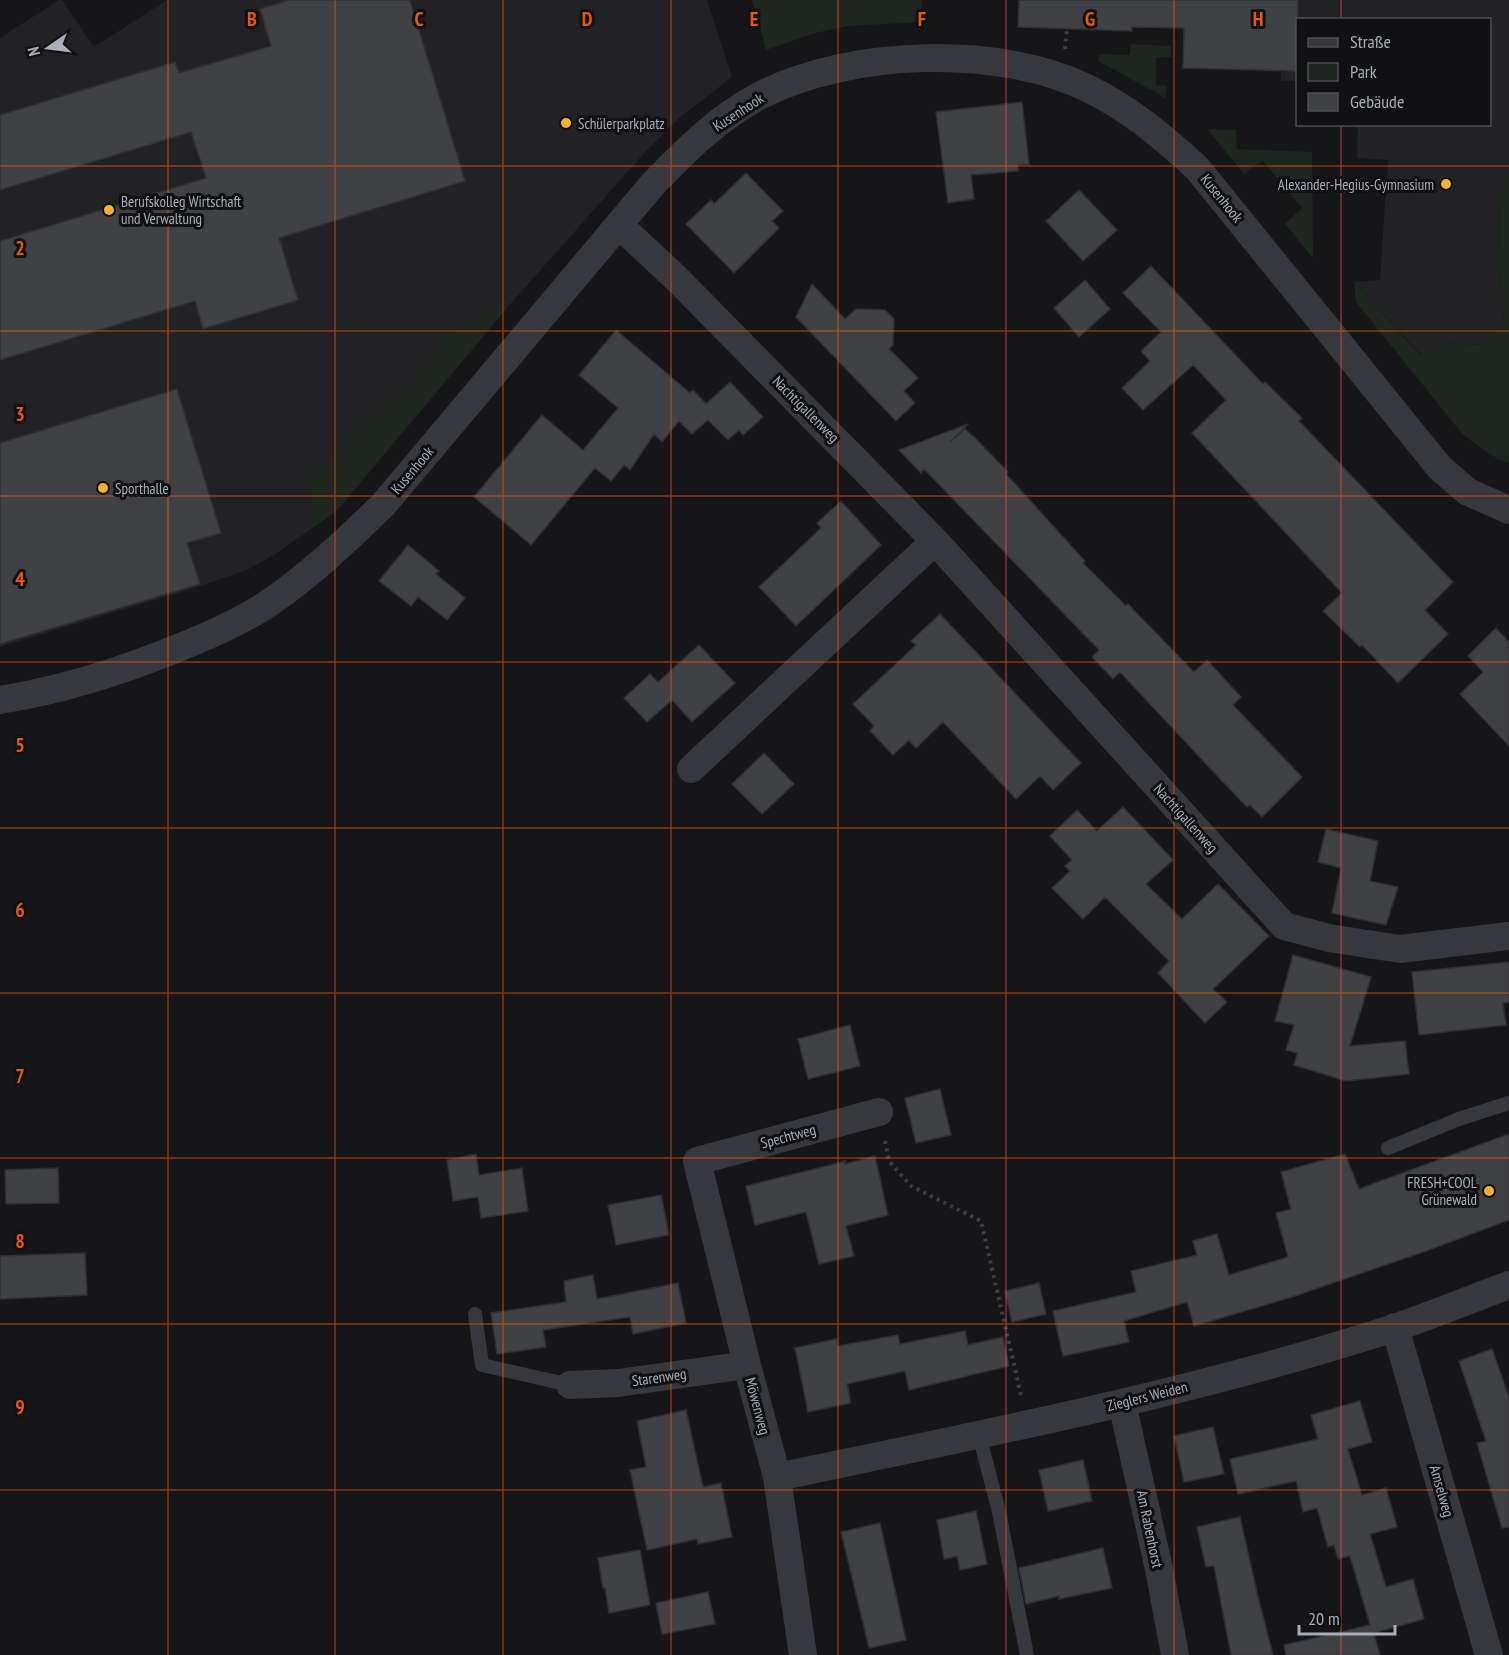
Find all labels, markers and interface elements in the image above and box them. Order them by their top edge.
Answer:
text: B [247,6,257,32]
text: C [414,6,424,32]
text: D [582,6,593,32]
text: E [750,6,758,32]
text: F [918,6,926,32]
text: G [1085,6,1095,32]
text: H [1253,6,1263,32]
north arrow [18,18,78,78]
legend [1296,18,1491,126]
text: Straße [1350,30,1391,53]
text: N [23,45,44,58]
text: Park [1350,60,1377,83]
street label: Kusenhook [709,88,767,135]
text: Gebäude [1350,90,1404,113]
place label: Schülerparkplatz [578,114,665,133]
marker: Schülerparkplatz [559,116,573,130]
street label: Kusenhook [1197,170,1247,226]
place label: Alexander-Hegius-Gymnasium [1278,175,1434,194]
marker: Alexander-Hegius-Gymnasium [1439,177,1453,191]
place label: Berufskolleg Wirtschaft und Verwaltung [121,192,241,228]
marker: Berufskolleg Wirtschaft und Verwaltung [102,203,116,217]
text: 2 [15,235,25,261]
street label: Nachtigallenweg [769,372,843,446]
text: 3 [15,401,25,427]
street label: Kusenhook [386,442,438,498]
place label: Sporthalle [115,479,169,498]
marker: Sporthalle [96,481,110,495]
text: 4 [15,566,25,592]
text: 5 [15,732,25,758]
street label: Nachtigallenweg [1150,779,1222,857]
text: 6 [15,897,25,923]
text: 7 [15,1063,25,1089]
street label: Spechtweg [758,1120,818,1152]
place label: FRESH+COOL Grünewald [1407,1173,1478,1209]
marker: FRESH+COOL Grünewald [1482,1184,1496,1198]
text: 8 [15,1228,25,1254]
street label: Starenweg [631,1364,687,1390]
street label: Möwenweg [741,1375,775,1437]
street label: Zieglers Weiden [1105,1377,1189,1415]
text: 9 [15,1394,25,1420]
street label: Amselweg [1426,1463,1458,1519]
street label: Am Rabenhorst [1133,1488,1167,1570]
scale bar [1299,1598,1395,1636]
text: 20 m [1308,1607,1340,1630]

